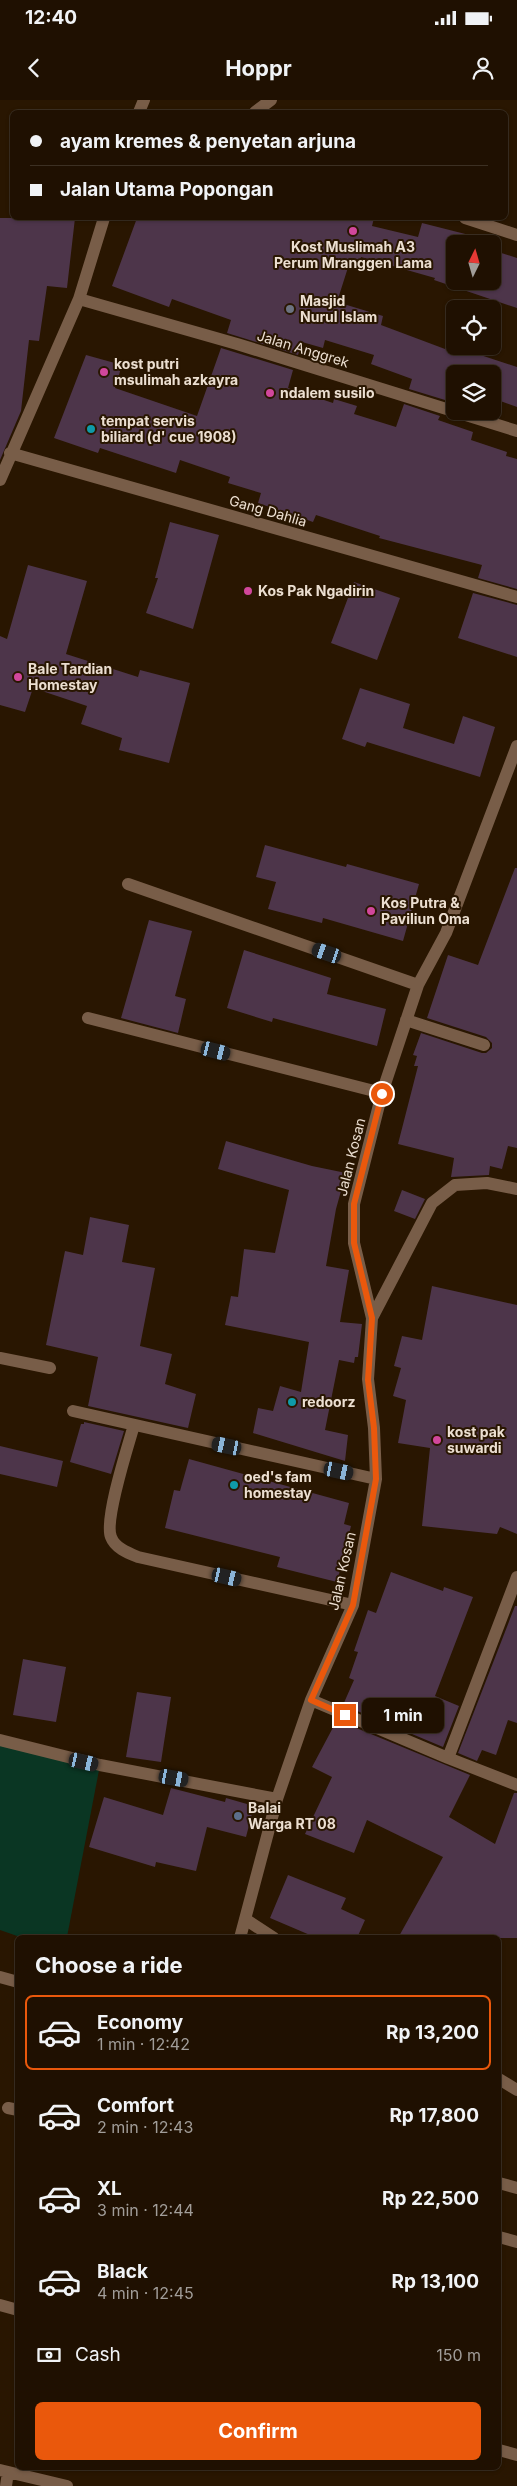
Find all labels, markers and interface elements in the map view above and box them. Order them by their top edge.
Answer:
text: 12:40 [25,6,77,29]
icon: back [20,54,48,82]
icon: person [469,54,497,82]
text: Hoppr [225,55,292,81]
text: ayam kremes & penyetan arjuna [60,130,356,153]
text: Jalan Utama Popongan [60,178,274,201]
marker: Kost Muslimah A3 Perum Mranggen Lama [347,225,359,237]
north arrow [446,235,501,290]
map controls [446,235,501,420]
place label: Kost Muslimah A3 Perum Mranggen Lama [274,238,432,271]
place label: Masjid Nurul Islam [300,292,377,325]
button: locate [446,300,501,355]
marker: Masjid Nurul Islam [284,303,296,315]
street label: Jalan Anggrek [255,326,351,371]
place label: kost putri msulimah azkayra [114,355,238,388]
button: layers [446,365,501,420]
marker: kost putri msulimah azkayra [98,366,110,378]
place label: ndalem susilo [280,384,375,401]
marker: ndalem susilo [264,387,276,399]
place label: tempat servis biliard (d' cue 1908) [101,412,237,445]
marker: tempat servis biliard (d' cue 1908) [85,423,97,435]
street label: Gang Dahlia [227,491,309,530]
place label: Kos Pak Ngadirin [258,582,374,599]
marker: Kos Pak Ngadirin [242,585,254,597]
place label: Bale Tardian Homestay [28,660,112,693]
marker: Bale Tardian Homestay [12,671,24,683]
place label: Kos Putra & Paviliun Oma [381,894,470,927]
marker: Kos Putra & Paviliun Oma [365,905,377,917]
car [310,941,343,965]
car [199,1040,232,1062]
route start [371,1083,393,1105]
street label: Jalan Kosan [333,1116,368,1198]
place label: redoorz [302,1393,355,1410]
marker: redoorz [286,1396,298,1408]
place label: kost pak suwardi [447,1423,506,1456]
marker: kost pak suwardi [431,1434,443,1446]
car [210,1436,243,1456]
car [322,1461,355,1481]
place label: oed's fam homestay [244,1468,312,1501]
marker: oed's fam homestay [228,1479,240,1491]
street label: Jalan Kosan [324,1530,359,1612]
car [210,1566,243,1588]
callout: 1 min [362,1698,445,1732]
route end [334,1704,356,1726]
text: 1 min [383,1705,423,1725]
car [67,1751,100,1773]
car [157,1768,190,1788]
place label: Balai Warga RT 08 [248,1799,336,1832]
marker: Balai Warga RT 08 [232,1810,244,1822]
text: Choose a ride [35,1952,183,1978]
icon: car [37,2010,82,2055]
text: Economy [97,2011,183,2034]
text: Rp 13,200 [386,2021,479,2044]
text: 1 min · 12:42 [97,2034,190,2054]
icon: car [37,2093,82,2138]
text: Comfort [97,2094,174,2117]
text: Rp 17,800 [389,2104,479,2127]
text: 2 min · 12:43 [97,2117,193,2137]
icon: car [37,2176,82,2221]
text: XL [97,2177,122,2200]
text: Rp 22,500 [382,2187,479,2210]
text: 3 min · 12:44 [97,2200,194,2220]
icon: car [37,2259,82,2304]
text: Black [97,2260,148,2283]
text: Rp 13,100 [392,2270,479,2293]
text: 4 min · 12:45 [97,2283,194,2303]
icon: cash [35,2341,63,2369]
text: Cash [75,2343,121,2366]
text: 150 m [436,2345,481,2365]
button: Confirm [35,2402,481,2460]

